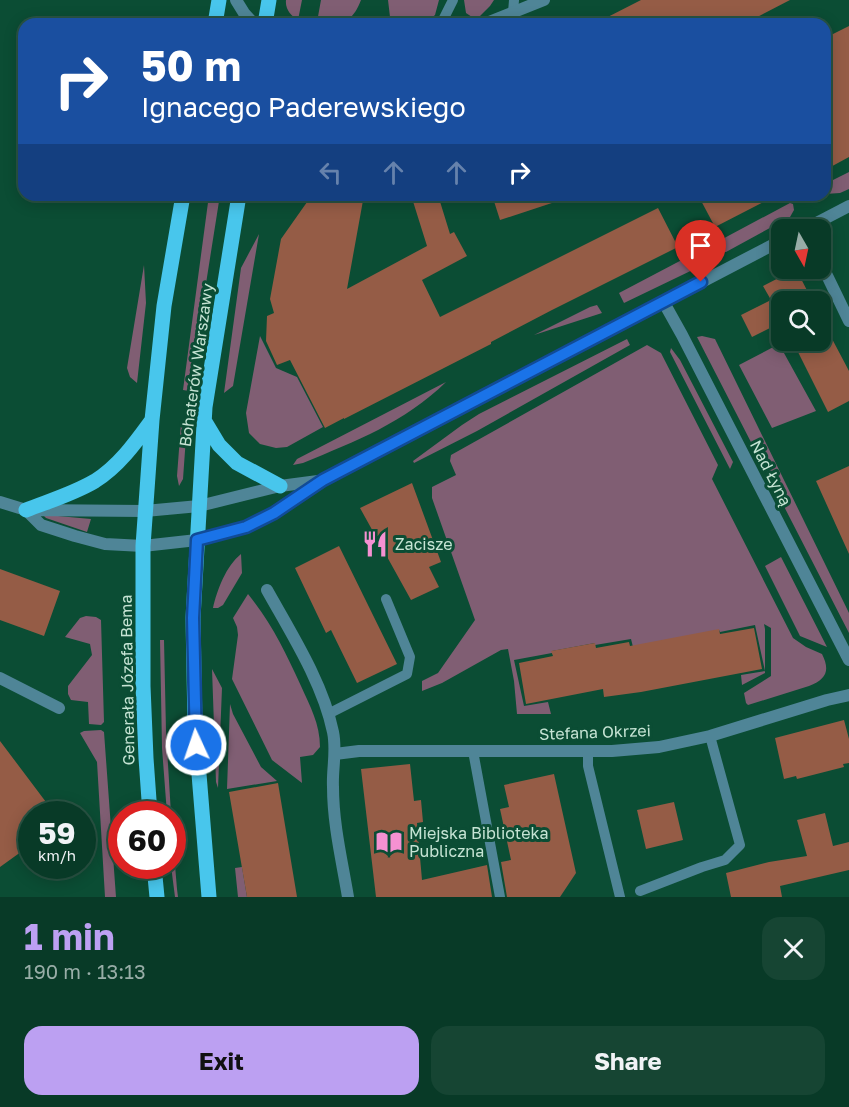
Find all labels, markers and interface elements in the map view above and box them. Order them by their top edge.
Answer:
text: 50 m [141,40,241,90]
icon: right [42,42,120,120]
text: Ignacego Paderewskiego [141,91,466,123]
icon: left [314,156,347,189]
icon: ahead [377,156,410,189]
icon: ahead [440,156,473,189]
icon: right [503,156,536,189]
north arrow [771,219,831,279]
map controls [771,219,831,351]
pin [675,220,726,282]
icon: arrive [684,229,717,262]
street label: Bohaterów Warszawy [175,282,217,448]
button: search [771,291,831,351]
street label: Nad Łyną [746,437,796,509]
restaurant icon: Zacisze [360,529,390,559]
place label: Zacisze [395,534,453,554]
street label: Generała Józefa Bema [116,594,138,766]
position arrow [164,713,228,777]
street label: Stefana Okrzei [539,720,651,744]
speed limit sign: 60 [108,801,186,879]
text: 59 [38,815,76,851]
place label: Miejska Biblioteka Publiczna [409,823,548,861]
library icon: Miejska Biblioteka Publiczna [374,827,404,857]
text: km/h [38,846,76,864]
text: 1 min [24,915,115,958]
button: close [762,917,825,980]
text: 190 m · 13:13 [24,959,146,983]
button: Exit [24,1026,419,1095]
button: Share [431,1026,825,1095]

